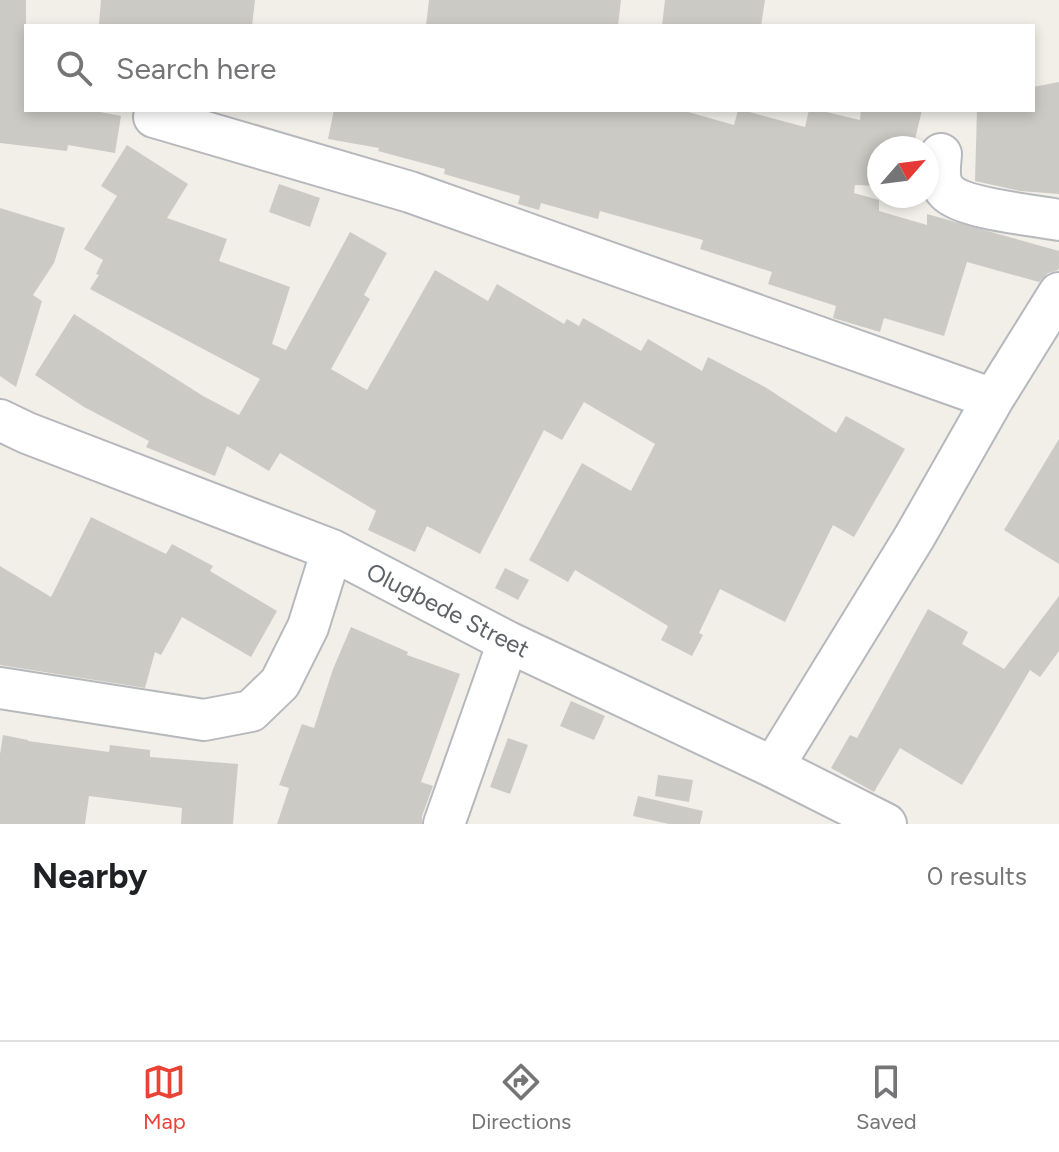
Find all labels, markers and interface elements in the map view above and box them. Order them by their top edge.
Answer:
search box [24,24,1035,112]
icon: search [52,46,96,90]
text: Search here [116,50,276,87]
north arrow [867,136,939,208]
street label: Olugbede Street [362,556,534,664]
text: Nearby [32,856,147,897]
text: 0 results [927,860,1027,892]
tab: Map [142,1060,186,1135]
tab: Directions [471,1060,571,1135]
tab: Saved [856,1060,917,1135]

